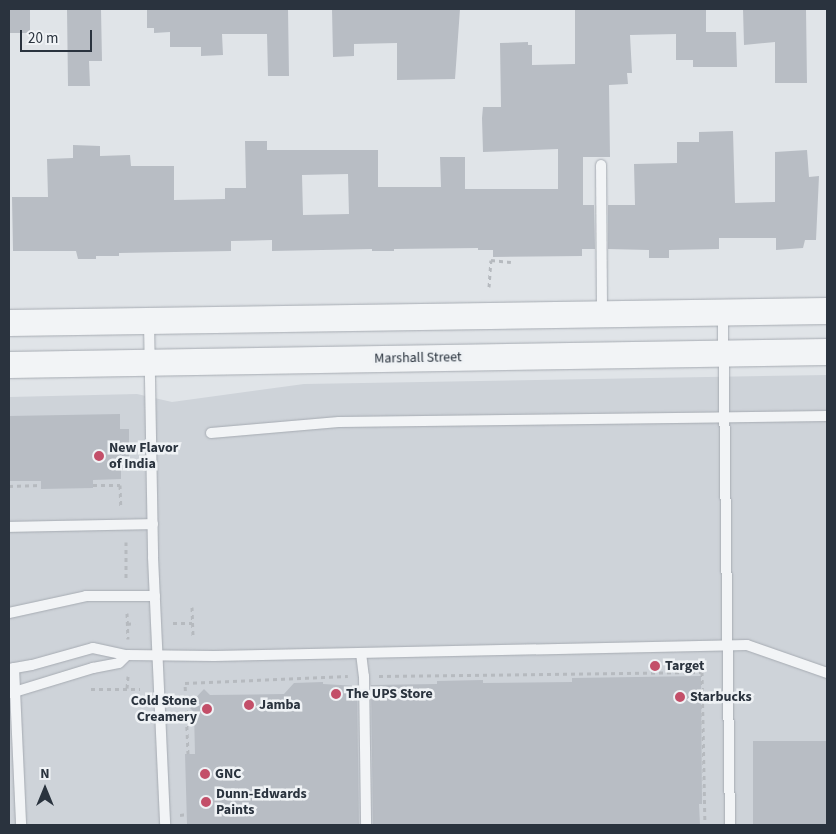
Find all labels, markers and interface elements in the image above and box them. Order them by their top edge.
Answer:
scale bar [22,20,95,52]
text: 20 m [28,28,58,49]
street label: Marshall Street [374,349,462,367]
place label: New Flavor of India [109,440,178,472]
marker: New Flavor of India [93,450,105,462]
place label: Target [665,658,704,674]
marker: Target [649,660,661,672]
place label: The UPS Store [346,686,433,702]
marker: The UPS Store [330,688,342,700]
place label: Starbucks [690,689,752,705]
marker: Starbucks [674,691,686,703]
place label: Cold Stone Creamery [131,693,197,726]
place label: Jamba [259,697,301,713]
marker: Jamba [243,699,255,711]
marker: Cold Stone Creamery [201,703,213,715]
north arrow [20,764,70,814]
text: N [40,764,50,784]
place label: GNC [215,766,241,782]
marker: GNC [199,768,211,780]
place label: Dunn-Edwards Paints [216,786,307,819]
marker: Dunn-Edwards Paints [200,796,212,808]

